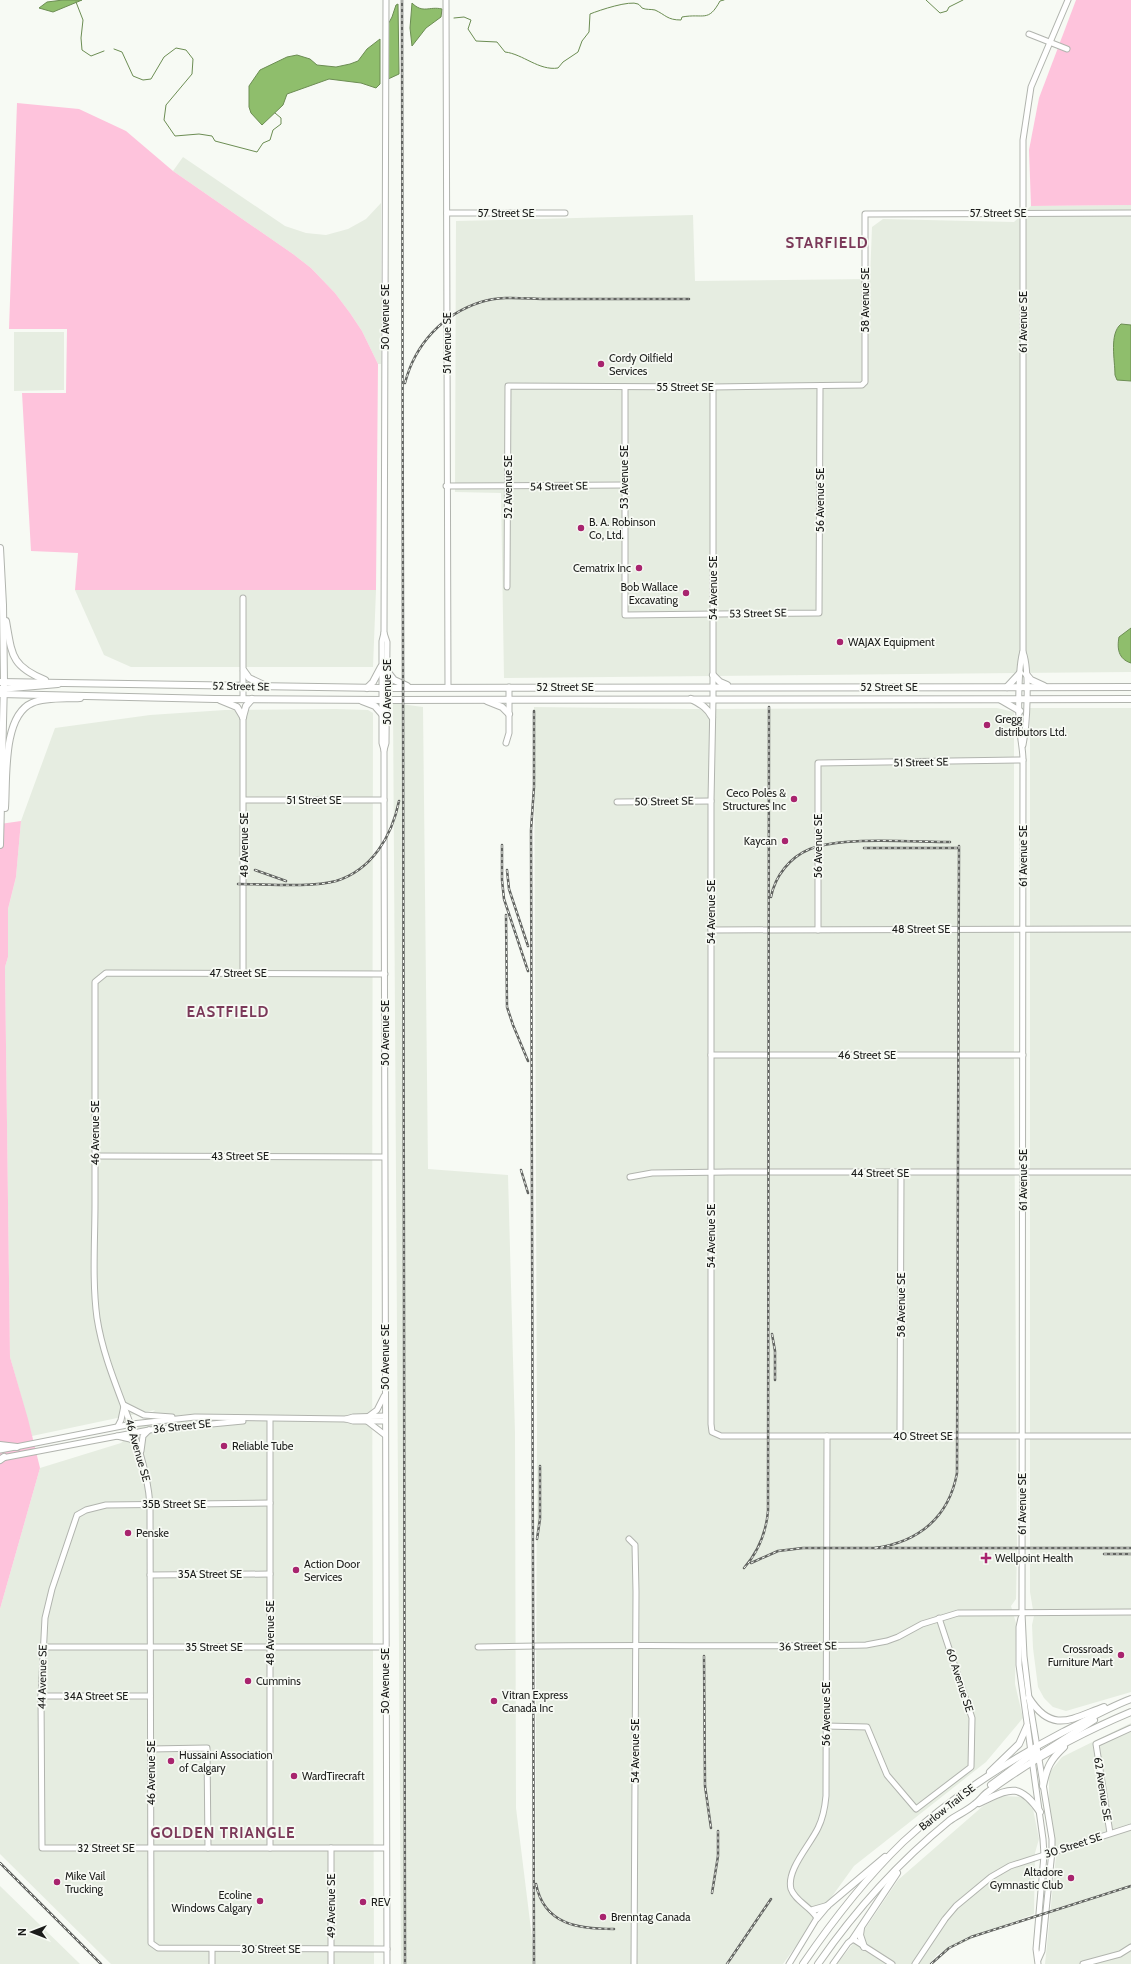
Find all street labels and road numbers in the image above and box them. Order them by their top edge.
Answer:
street label: 57 Street SE [477,206,535,220]
street label: 57 Street SE [969,206,1027,220]
street label: 58 Avenue SE [858,268,872,332]
street label: 50 Avenue SE [378,284,392,350]
street label: 61 Avenue SE [1016,291,1030,353]
street label: 51 Avenue SE [440,312,454,374]
street label: 55 Street SE [656,380,714,394]
street label: 53 Avenue SE [617,445,631,509]
street label: 52 Avenue SE [501,455,515,519]
street label: 56 Avenue SE [813,468,827,532]
street label: 54 Street SE [530,478,588,494]
street label: 54 Avenue SE [706,556,720,620]
street label: 53 Street SE [729,605,787,621]
street label: 50 Avenue SE [380,659,394,725]
street label: 52 Street SE [212,678,270,694]
street label: 52 Street SE [536,680,594,694]
street label: 52 Street SE [860,680,918,694]
street label: 51 Street SE [893,755,949,769]
street label: 51 Street SE [286,793,342,807]
street label: 50 Street SE [634,793,694,809]
street label: 48 Avenue SE [237,812,251,878]
street label: 56 Avenue SE [811,814,825,878]
street label: 61 Avenue SE [1016,825,1030,887]
street label: 54 Avenue SE [704,880,718,944]
street label: 48 Street SE [892,922,950,936]
street label: 47 Street SE [209,966,267,980]
street label: 50 Avenue SE [378,1000,392,1066]
street label: 46 Street SE [838,1048,896,1062]
street label: 46 Avenue SE [88,1101,102,1165]
street label: 43 Street SE [211,1149,269,1163]
street label: 61 Avenue SE [1016,1149,1030,1211]
street label: 44 Street SE [851,1166,909,1180]
street label: 54 Avenue SE [704,1204,718,1268]
street label: 58 Avenue SE [894,1273,908,1337]
street label: 50 Avenue SE [378,1324,392,1390]
street label: 36 Street SE [152,1416,212,1436]
street label: 46 Avenue SE [122,1417,154,1483]
street label: 40 Street SE [893,1429,953,1443]
street label: 61 Avenue SE [1015,1473,1029,1535]
street label: 35B Street SE [142,1497,206,1511]
street label: 35A Street SE [178,1567,242,1581]
street label: 48 Avenue SE [263,1600,277,1666]
street label: 36 Street SE [779,1638,837,1654]
street label: 35 Street SE [185,1640,243,1654]
street label: 44 Avenue SE [34,1644,50,1710]
street label: 60 Avenue SE [943,1646,977,1714]
street label: 50 Avenue SE [378,1648,392,1714]
street label: 56 Avenue SE [819,1682,833,1746]
street label: 34A Street SE [64,1689,128,1703]
street label: 54 Avenue SE [628,1719,642,1783]
street label: 46 Avenue SE [144,1741,158,1805]
street label: 62 Avenue SE [1091,1756,1115,1822]
street label: Barlow Trail SE [916,1781,978,1833]
street label: 30 Street SE [1043,1829,1103,1861]
street label: 32 Street SE [77,1841,135,1855]
street label: 49 Avenue SE [324,1874,338,1938]
street label: 30 Street SE [241,1942,301,1956]

